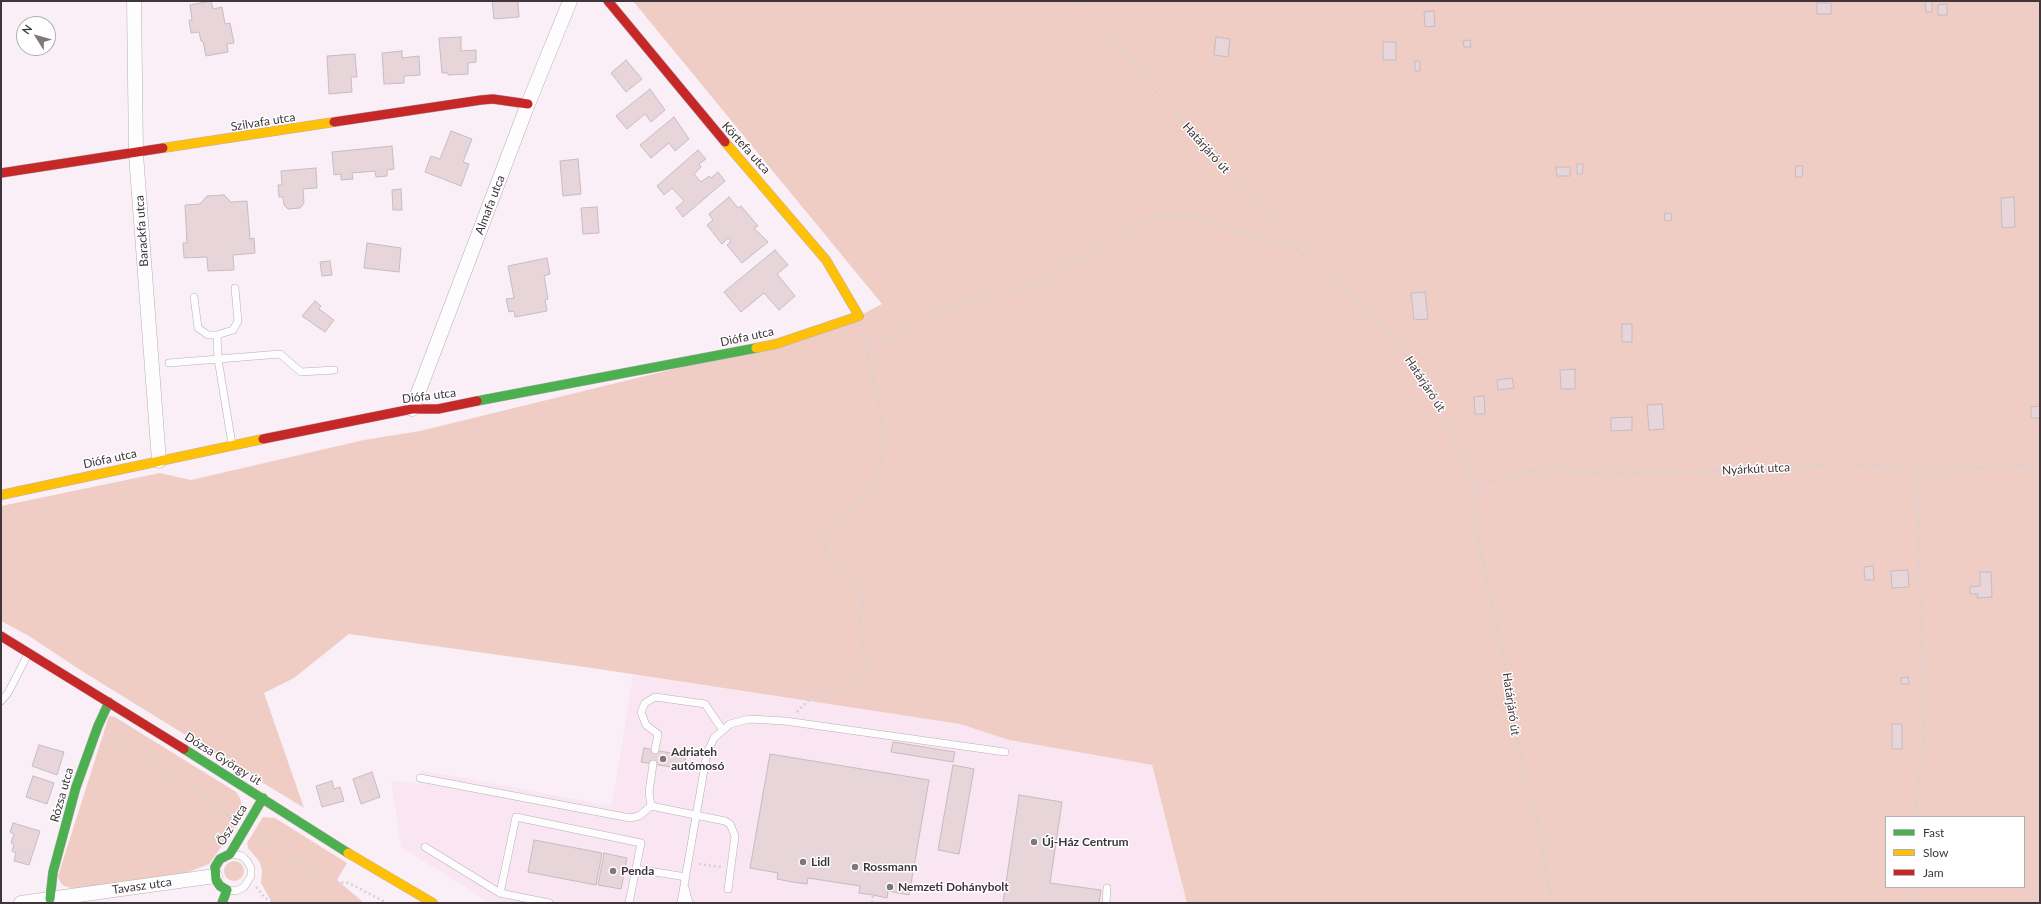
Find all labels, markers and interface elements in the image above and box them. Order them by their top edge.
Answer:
north arrow [16,16,56,56]
text: N [19,22,35,36]
street label: Szilvafa utca [230,110,296,134]
street label: Körtefa utca [719,119,773,177]
street label: Határjáró út [1179,120,1233,176]
street label: Almafa utca [472,173,508,237]
street label: Barackfa utca [132,195,152,267]
street label: Diófa utca [719,324,775,350]
street label: Határjáró út [1402,354,1448,414]
street label: Diófa utca [401,386,457,406]
street label: Diófa utca [82,446,138,472]
street label: Nyárkút utca [1722,460,1790,478]
street label: Határjáró út [1499,672,1523,736]
street label: Dózsa György út [182,730,264,788]
place label: Adriateh autómosó [671,745,724,773]
marker: Adriateh autómosó [658,754,668,764]
street label: Rózsa utca [47,766,77,824]
street label: Ősz utca [214,802,250,848]
legend [1885,816,2025,888]
text: Fast [1923,825,1944,840]
place label: Új-Ház Centrum [1042,835,1129,849]
marker: Új-Ház Centrum [1029,837,1039,847]
text: Slow [1923,845,1948,860]
place label: Lidl [811,855,830,869]
marker: Lidl [798,857,808,867]
place label: Rossmann [863,860,917,874]
marker: Rossmann [850,862,860,872]
place label: Penda [621,864,654,878]
text: Jam [1923,865,1944,880]
marker: Penda [608,866,618,876]
street label: Tavasz utca [111,875,173,897]
place label: Nemzeti Dohánybolt [898,880,1009,894]
marker: Nemzeti Dohánybolt [885,882,895,892]

